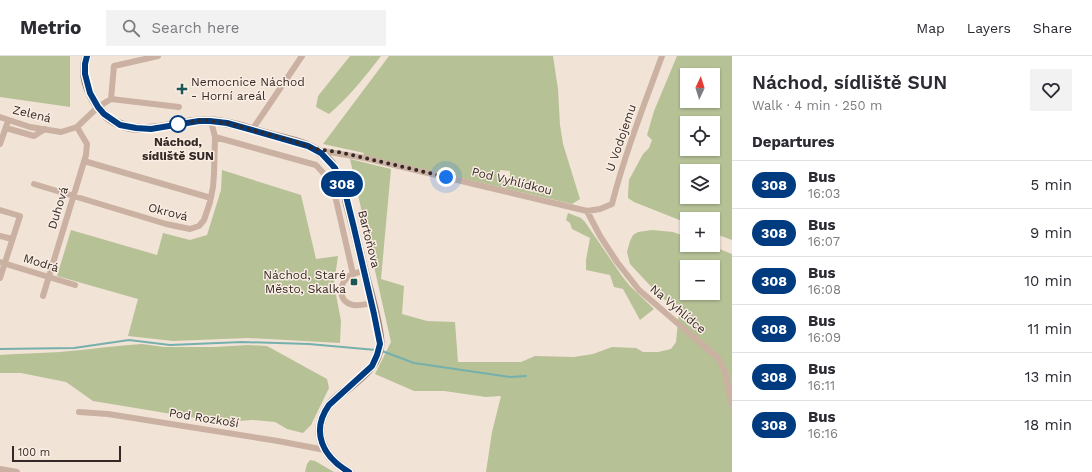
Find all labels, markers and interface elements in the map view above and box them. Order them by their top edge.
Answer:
search box [106,10,386,46]
text: Metrio [20,16,82,39]
icon: search [120,17,142,39]
text: Search here [152,19,239,37]
text: Map [916,20,945,36]
text: Layers [967,20,1011,36]
text: Share [1033,20,1072,36]
north arrow [680,68,720,108]
map controls [680,68,720,300]
button: heart [1030,69,1072,111]
text: Náchod, sídliště SUN [752,71,947,94]
place label: Nemocnice Náchod - Horní areál [191,75,305,103]
marker: Nemocnice Náchod - Horní areál [176,83,188,95]
text: Walk · 4 min · 250 m [752,98,882,113]
street label: Zelená [11,102,53,126]
street label: U Vodojemu [603,102,639,174]
marker: Náchod, sídliště SUN [169,115,187,133]
button: locate [680,116,720,156]
text: Departures [752,133,835,151]
place label: Náchod, sídliště SUN [142,135,214,163]
street label: Pod Vyhlídkou [470,164,554,198]
button: layers [680,164,720,204]
your location [436,167,456,187]
text: Bus [808,168,836,186]
line badge: 308 [319,171,365,197]
text: 308 [329,176,355,192]
text: 5 min [1031,176,1072,194]
text: 308 [761,177,787,193]
street label: Duhová [45,185,71,231]
text: 16:03 [808,186,840,201]
street label: Okrová [147,200,190,224]
street label: Bartoňova [355,209,383,269]
button: + [680,212,720,252]
text: Bus [808,216,836,234]
text: 9 min [1030,224,1072,242]
text: 308 [761,225,787,241]
text: 16:07 [808,234,840,249]
street label: Modrá [22,251,61,275]
button: − [680,260,720,300]
text: Bus [808,264,836,282]
place label: Náchod, Staré Město, Skalka [263,268,346,296]
text: 10 min [1024,272,1072,290]
text: 308 [761,273,787,289]
marker: Náchod, Staré Město, Skalka [349,277,359,287]
street label: Na Vyhlídce [647,282,709,336]
text: 16:08 [808,282,841,297]
text: Bus [808,312,836,330]
text: 11 min [1028,320,1072,338]
text: 308 [761,321,787,337]
text: 16:09 [808,330,841,345]
text: Bus [808,360,836,378]
text: 13 min [1025,368,1072,386]
text: 308 [761,369,787,385]
text: 16:11 [808,378,835,393]
street label: Pod Rozkoší [168,406,240,430]
text: Bus [808,408,836,426]
text: 18 min [1024,416,1072,434]
text: 308 [761,417,787,433]
text: 16:16 [808,426,838,441]
scale bar [12,444,121,463]
text: 100 m [18,446,50,459]

